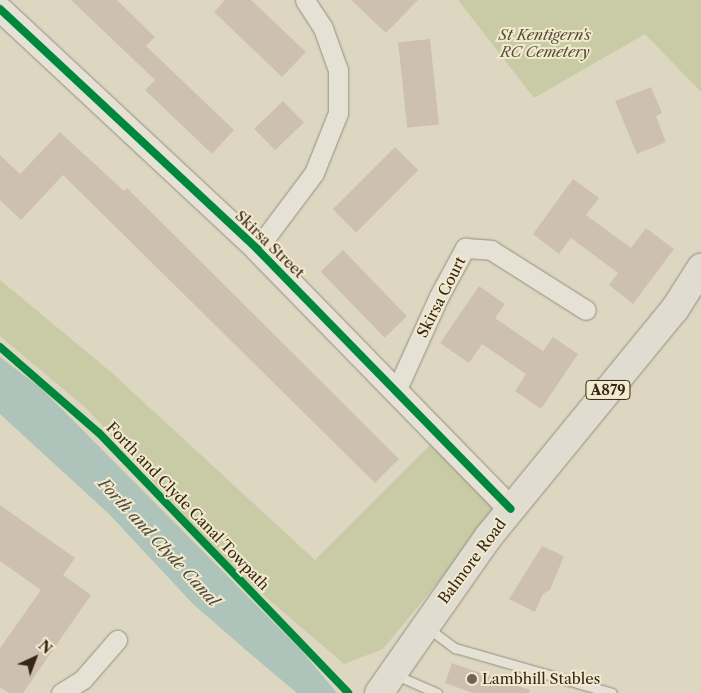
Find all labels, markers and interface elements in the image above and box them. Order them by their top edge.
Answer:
park label: St Kentigern's RC Cemetery [499,25,591,60]
street label: Skirsa Street [232,206,308,282]
street label: Skirsa Court [413,253,469,341]
road number: A879 [584,378,632,402]
street label: Forth and Clyde Canal Towpath [103,418,273,594]
water label: Forth and Clyde Canal [95,474,223,610]
street label: Balmore Road [434,515,510,607]
north arrow [10,633,60,683]
text: N [35,636,56,658]
place label: Lambhill Stables [482,670,600,688]
marker: Lambhill Stables [466,673,478,685]

